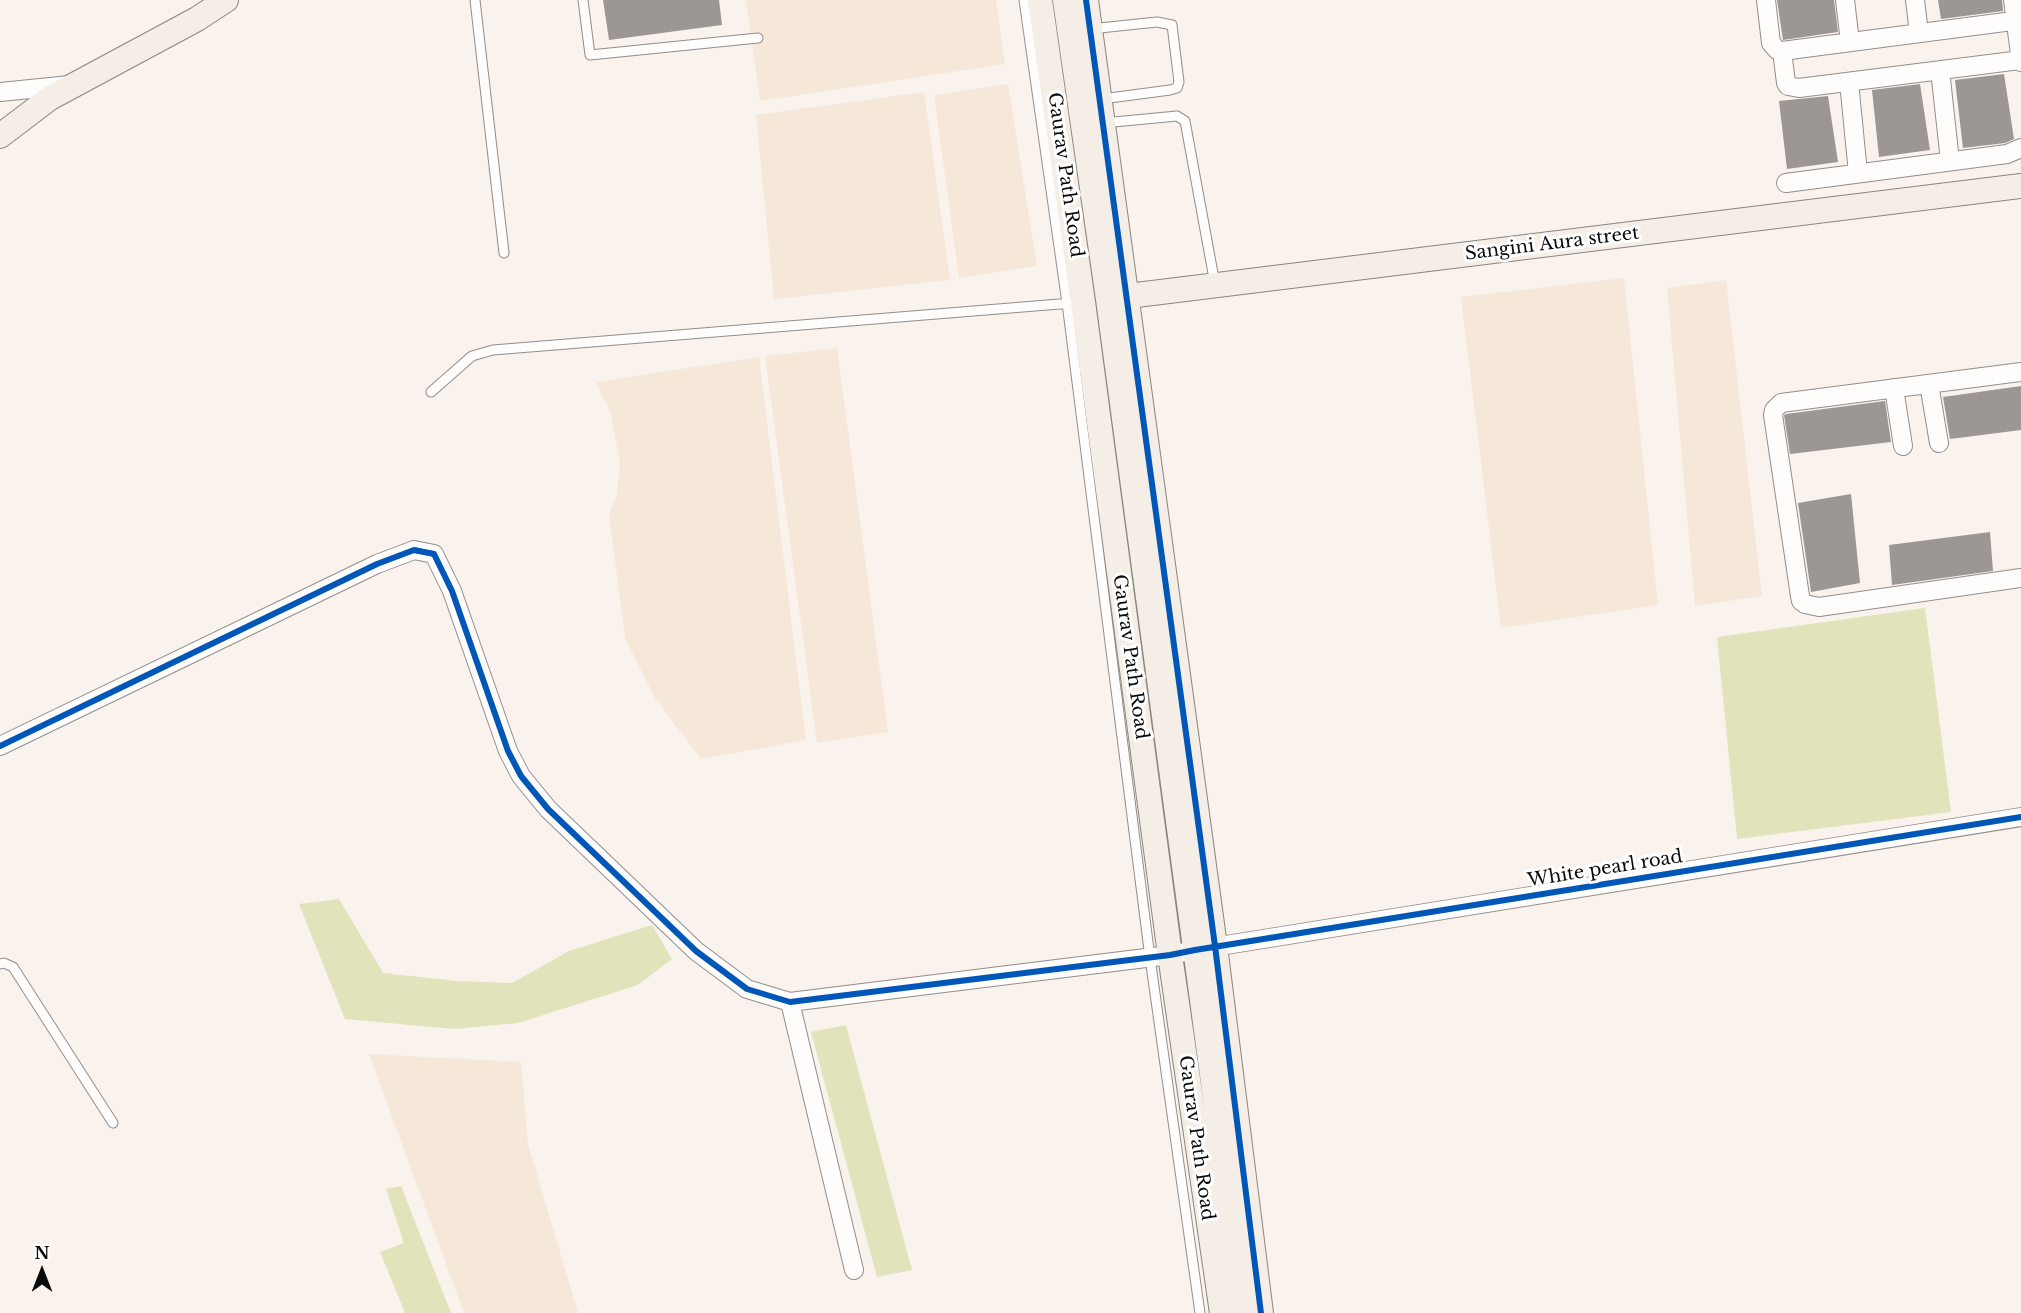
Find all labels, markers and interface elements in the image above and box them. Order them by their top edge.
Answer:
street label: Gaurav Path Road [1043,91,1087,259]
street label: Sangini Aura street [1464,223,1640,265]
street label: Gaurav Path Road [1108,573,1152,741]
street label: White pearl road [1526,846,1684,892]
street label: Gaurav Path Road [1174,1054,1218,1222]
north arrow [12,1241,72,1301]
text: N [34,1243,50,1263]

